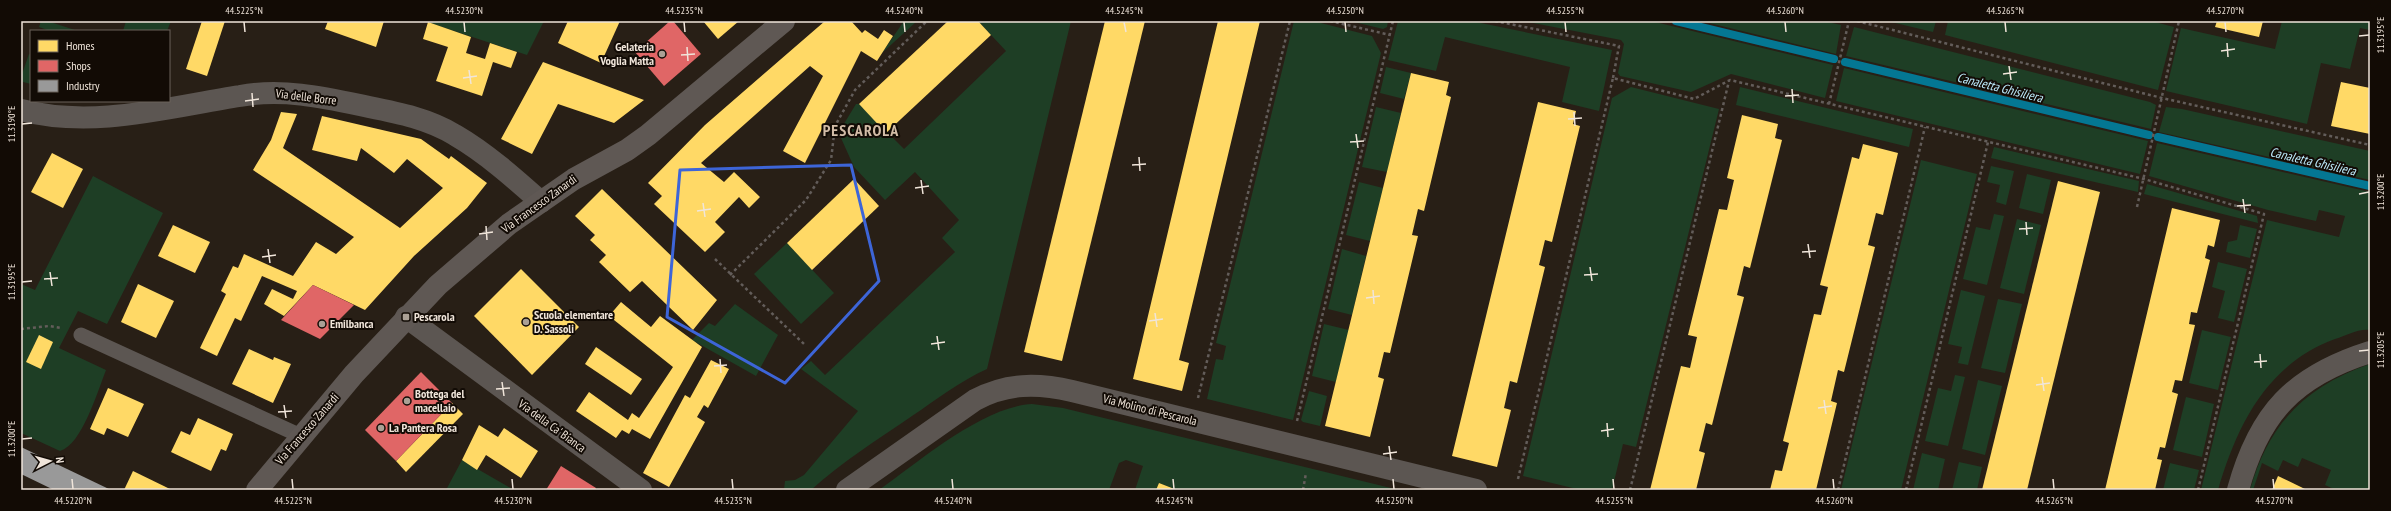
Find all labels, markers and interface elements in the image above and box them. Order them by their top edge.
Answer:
text: 44.5225°N [225,4,263,17]
text: 44.5230°N [445,4,483,17]
text: 44.5235°N [665,4,703,17]
text: 44.5240°N [885,4,923,17]
text: 44.5245°N [1105,4,1143,17]
text: 44.5250°N [1326,4,1364,17]
text: 44.5255°N [1546,4,1584,17]
text: 44.5260°N [1766,4,1804,17]
text: 44.5265°N [1986,4,2024,17]
text: 44.5270°N [2206,4,2244,17]
text: 11.3195°E [2374,17,2387,53]
legend [30,30,170,102]
text: Homes [66,38,94,53]
place label: Gelateria Voglia Matta [599,39,654,68]
marker: Gelateria Voglia Matta [657,49,667,59]
text: Shops [66,58,91,73]
water label: Canaletta Ghisiliera [1955,69,2045,107]
text: Industry [66,78,100,93]
street label: Via delle Borre [274,85,337,108]
text: 11.3190°E [5,106,18,142]
district label: PESCAROLA [823,120,899,140]
water label: Canaletta Ghisiliera [2268,143,2358,180]
street label: Via Francesco Zanardi [497,171,579,237]
text: 11.3200°E [2374,174,2387,210]
text: 11.3195°E [5,264,18,300]
place label: Scuola elementare D. Sassoli [534,307,613,336]
place label: Pescarola [414,309,455,324]
marker: Pescarola [401,312,411,322]
place label: Emilbanca [330,316,374,331]
marker: Scuola elementare D. Sassoli [521,317,531,327]
marker: Emilbanca [317,319,327,329]
text: 11.3205°E [2374,332,2387,368]
place label: Bottega del macellaio [415,386,464,415]
street label: Via Francesco Zanardi [271,390,342,468]
street label: Via Molino di Pescarola [1101,390,1199,428]
street label: Via della Ca' Bianca [515,395,589,455]
marker: Bottega del macellaio [402,396,412,406]
place label: La Pantera Rosa [389,420,457,435]
text: 11.3200°E [5,421,18,457]
marker: La Pantera Rosa [376,423,386,433]
north arrow [30,441,70,481]
text: N [53,456,67,464]
text: 44.5220°N [54,494,92,507]
text: 44.5225°N [274,494,312,507]
text: 44.5230°N [494,494,532,507]
text: 44.5235°N [714,494,752,507]
text: 44.5240°N [934,494,972,507]
text: 44.5245°N [1155,494,1193,507]
text: 44.5250°N [1375,494,1413,507]
text: 44.5255°N [1595,494,1633,507]
text: 44.5260°N [1815,494,1853,507]
text: 44.5265°N [2035,494,2073,507]
text: 44.5270°N [2255,494,2293,507]

